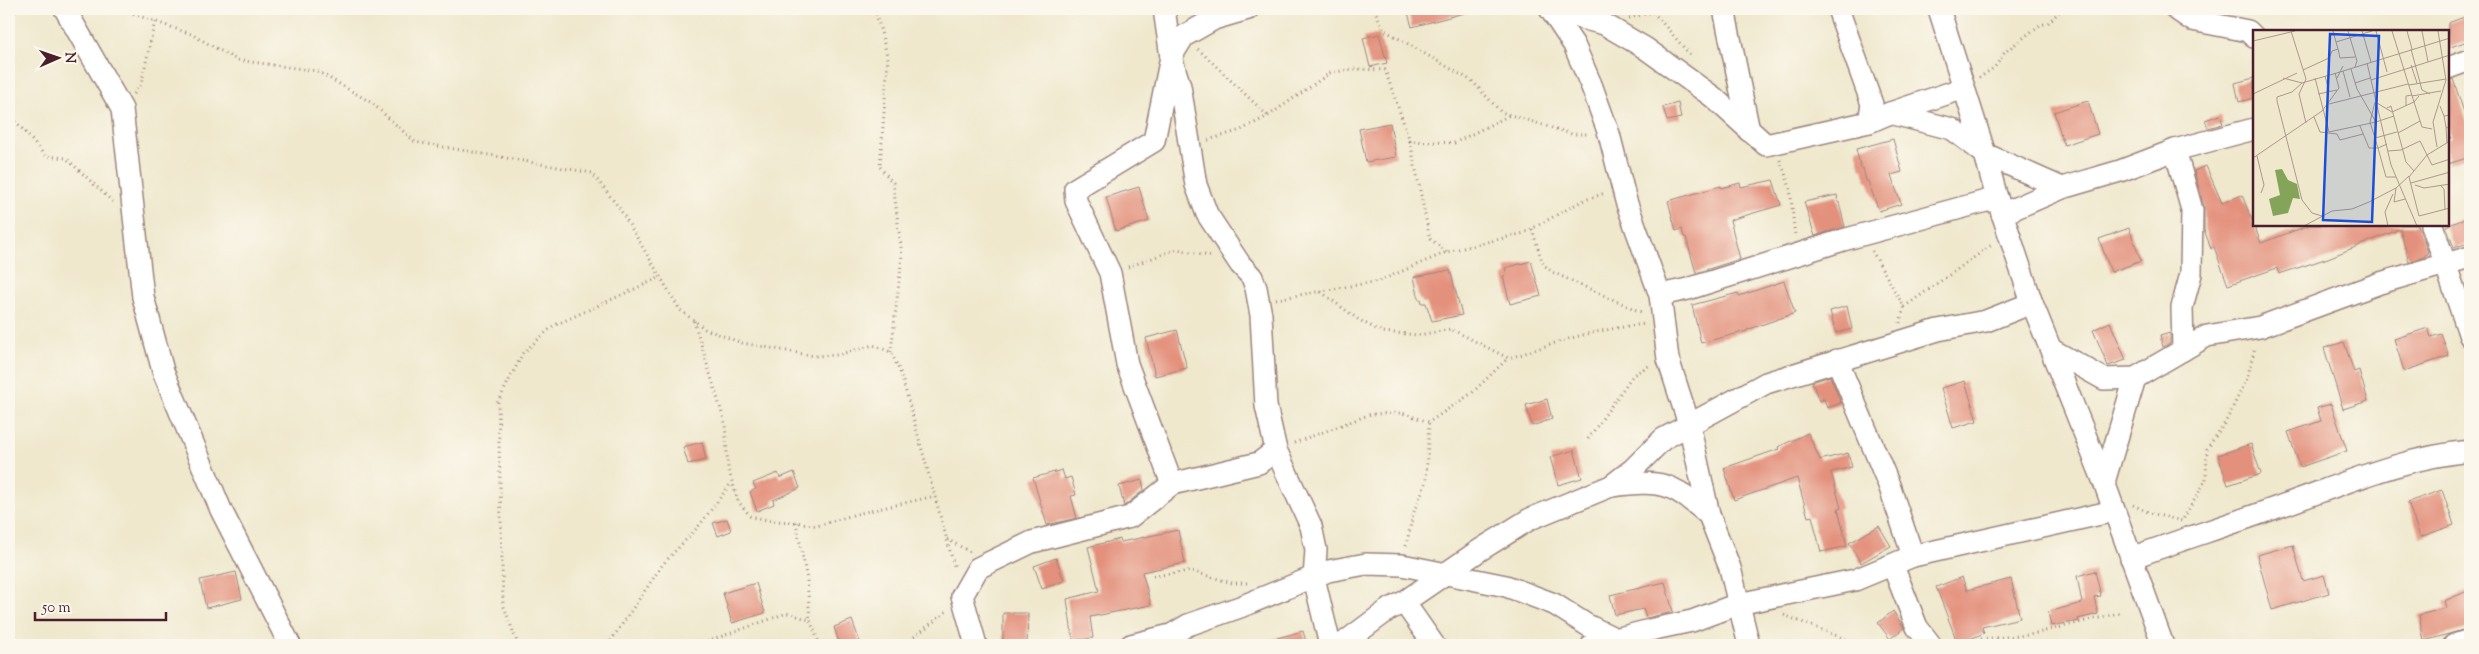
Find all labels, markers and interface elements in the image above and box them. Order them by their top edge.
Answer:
inset map [2253,30,2449,226]
north arrow [32,32,82,82]
text: N [59,52,79,64]
scale bar [35,589,166,621]
text: 50 m [41,598,71,619]

